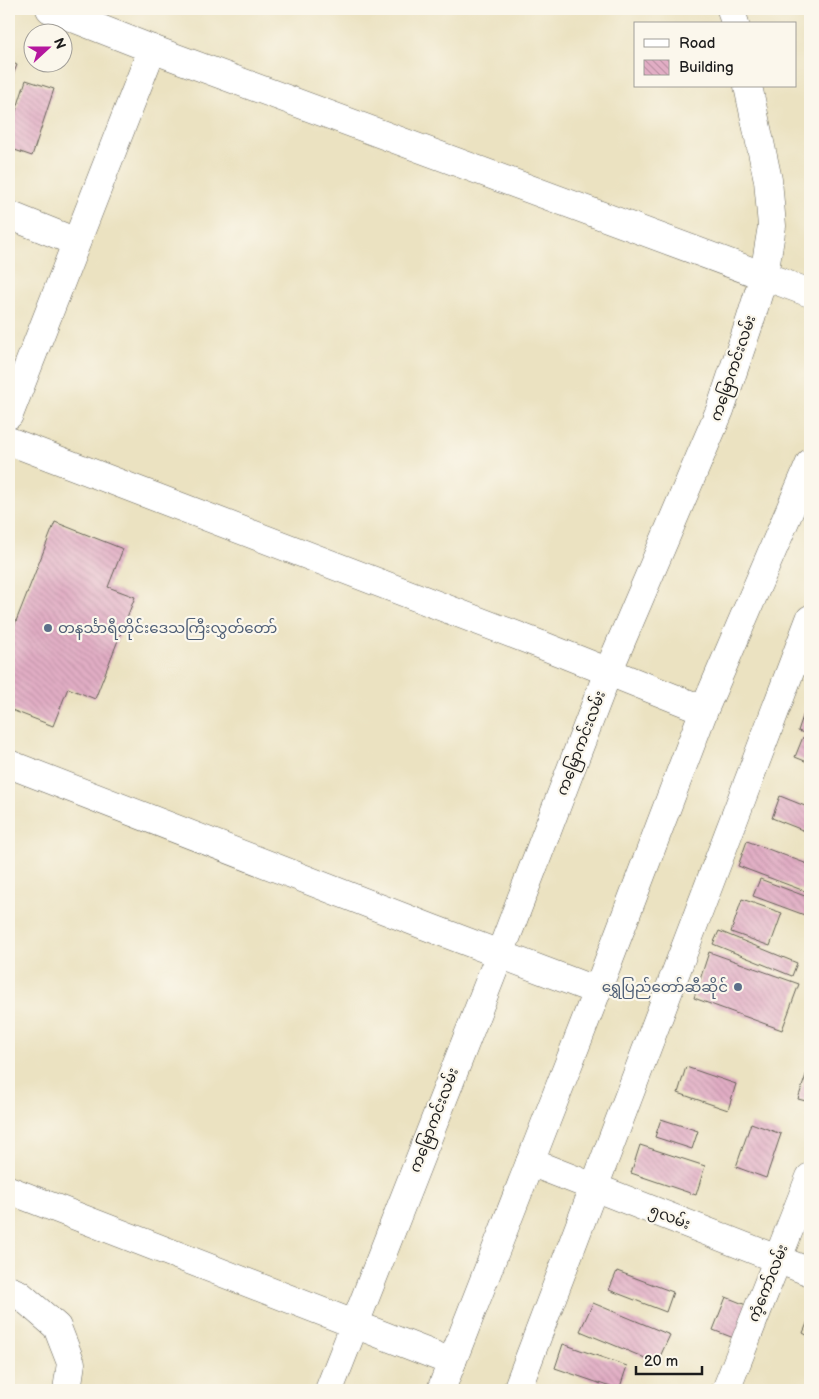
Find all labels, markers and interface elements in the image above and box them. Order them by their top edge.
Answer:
north arrow [22,22,72,72]
legend [634,22,796,88]
text: Road [679,34,715,53]
text: N [50,36,69,51]
text: Building [679,58,734,77]
street label: ကမြောကင်းလမ်း [706,312,762,424]
place label: တနင်္သာရီတိုင်းဒေသကြီးလွှတ်တော် [58,618,277,640]
marker: တနင်္သာရီတိုင်းဒေသကြီးလွှတ်တော် [42,622,54,634]
street label: ကမြောကင်းလမ်း [552,688,612,799]
place label: ရွှေပြည်တော်ဆီဆိုင် [602,977,728,999]
marker: ရွှေပြည်တော်ဆီဆိုင် [732,981,744,993]
street label: ကမြောကင်းလမ်း [405,1065,465,1176]
street label: ၅လမ်း [646,1200,693,1236]
street label: ကံ့ကော်လမ်း [743,1241,793,1325]
scale bar [636,1344,703,1376]
text: 20 m [644,1352,678,1371]

